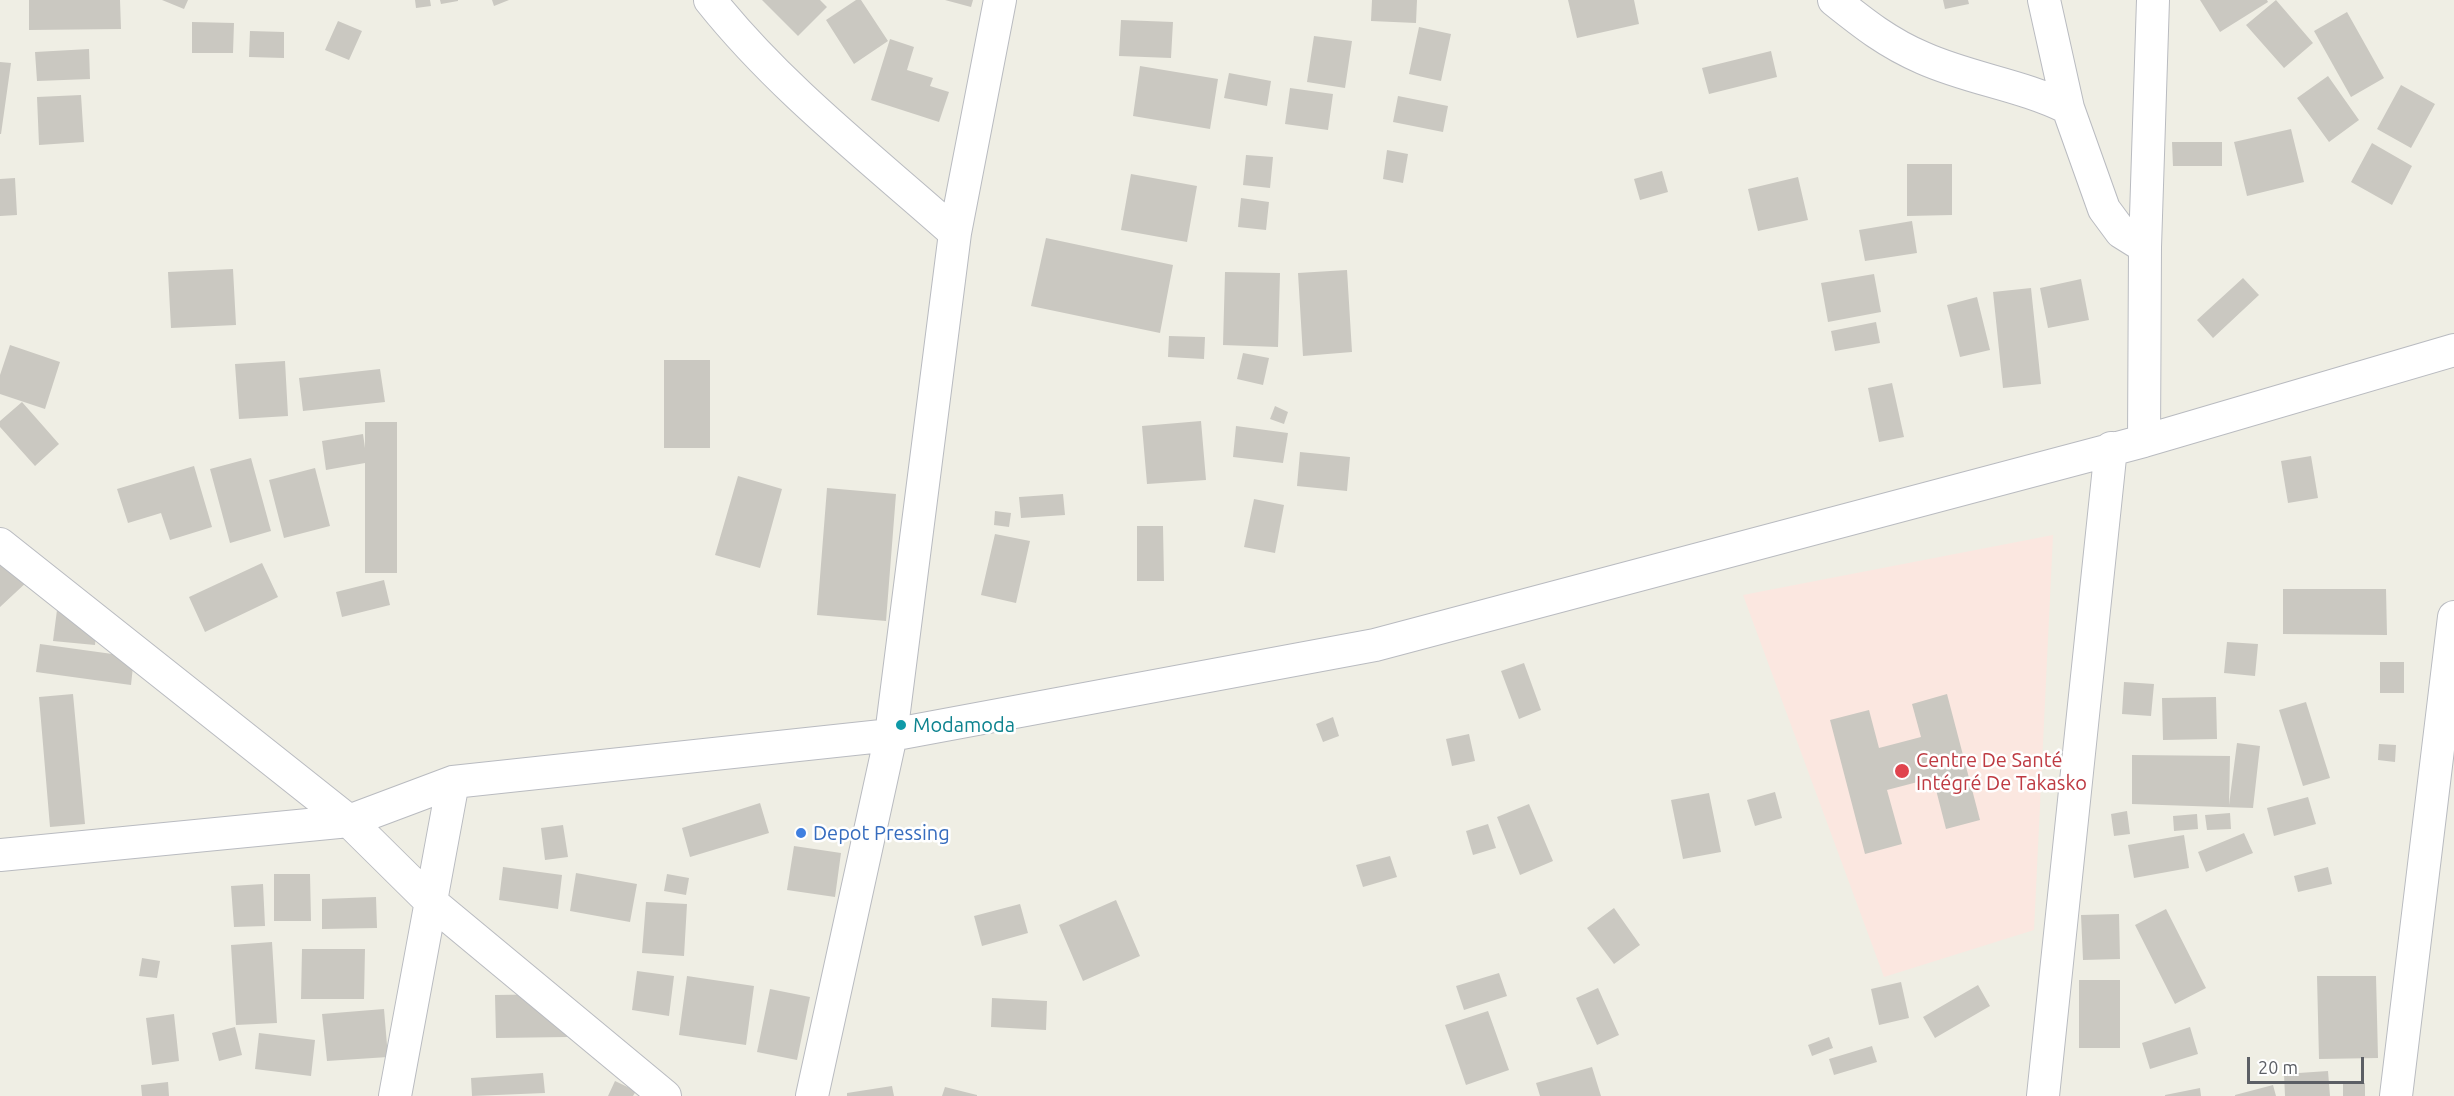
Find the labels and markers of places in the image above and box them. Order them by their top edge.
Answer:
place label: Modamoda [913,713,1015,737]
marker: Modamoda [894,718,908,732]
place label: Centre De Santé Intégré De Takasko [1916,748,2087,795]
marker: Centre De Santé Intégré De Takasko [1893,762,1911,780]
place label: Depot Pressing [813,821,950,845]
marker: Depot Pressing [794,826,808,840]

